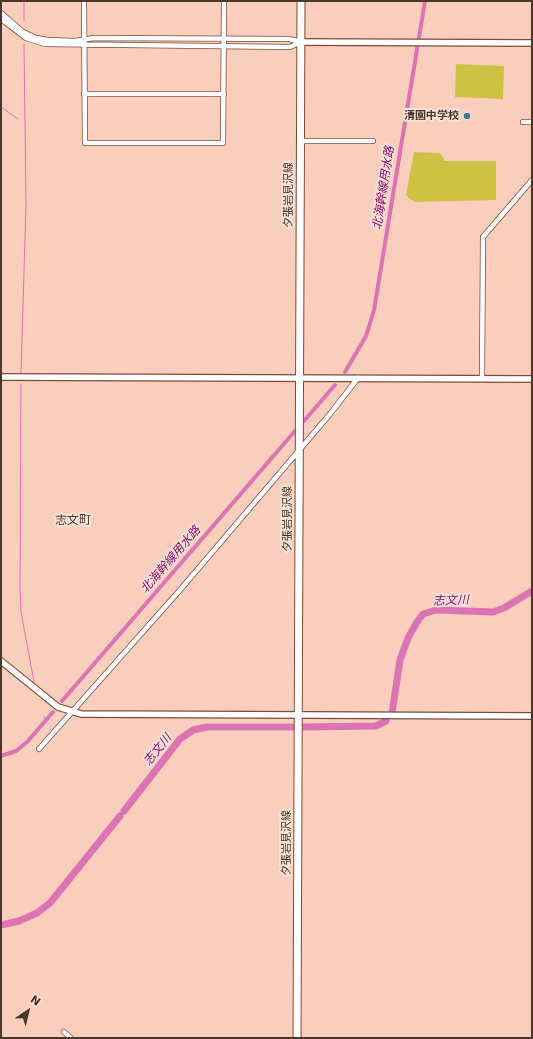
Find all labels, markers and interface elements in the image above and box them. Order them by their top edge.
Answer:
place label: 清園中学校 [404,109,459,123]
marker: 清園中学校 [462,111,472,121]
water label: 北海幹線用水路 [370,145,398,231]
street label: 夕張岩見沢線 [282,162,296,228]
street label: 夕張岩見沢線 [281,486,295,552]
district label: 志文町 [55,514,91,528]
water label: 北海幹線用水路 [138,524,204,596]
water label: 志文川 [433,593,469,609]
water label: 志文川 [141,731,175,769]
street label: 夕張岩見沢線 [280,810,294,876]
north arrow [8,991,48,1031]
text: N [28,993,43,1009]

